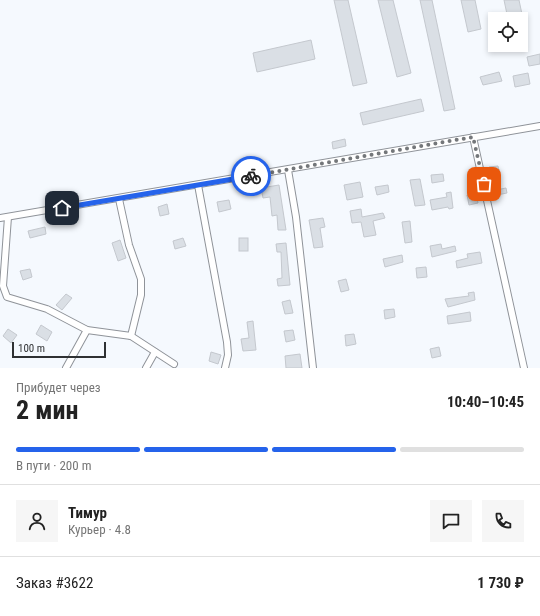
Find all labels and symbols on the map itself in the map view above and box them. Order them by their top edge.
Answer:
courier [231,156,271,196]
pin [467,167,501,201]
pin [45,191,79,225]
scale bar [12,340,106,359]

